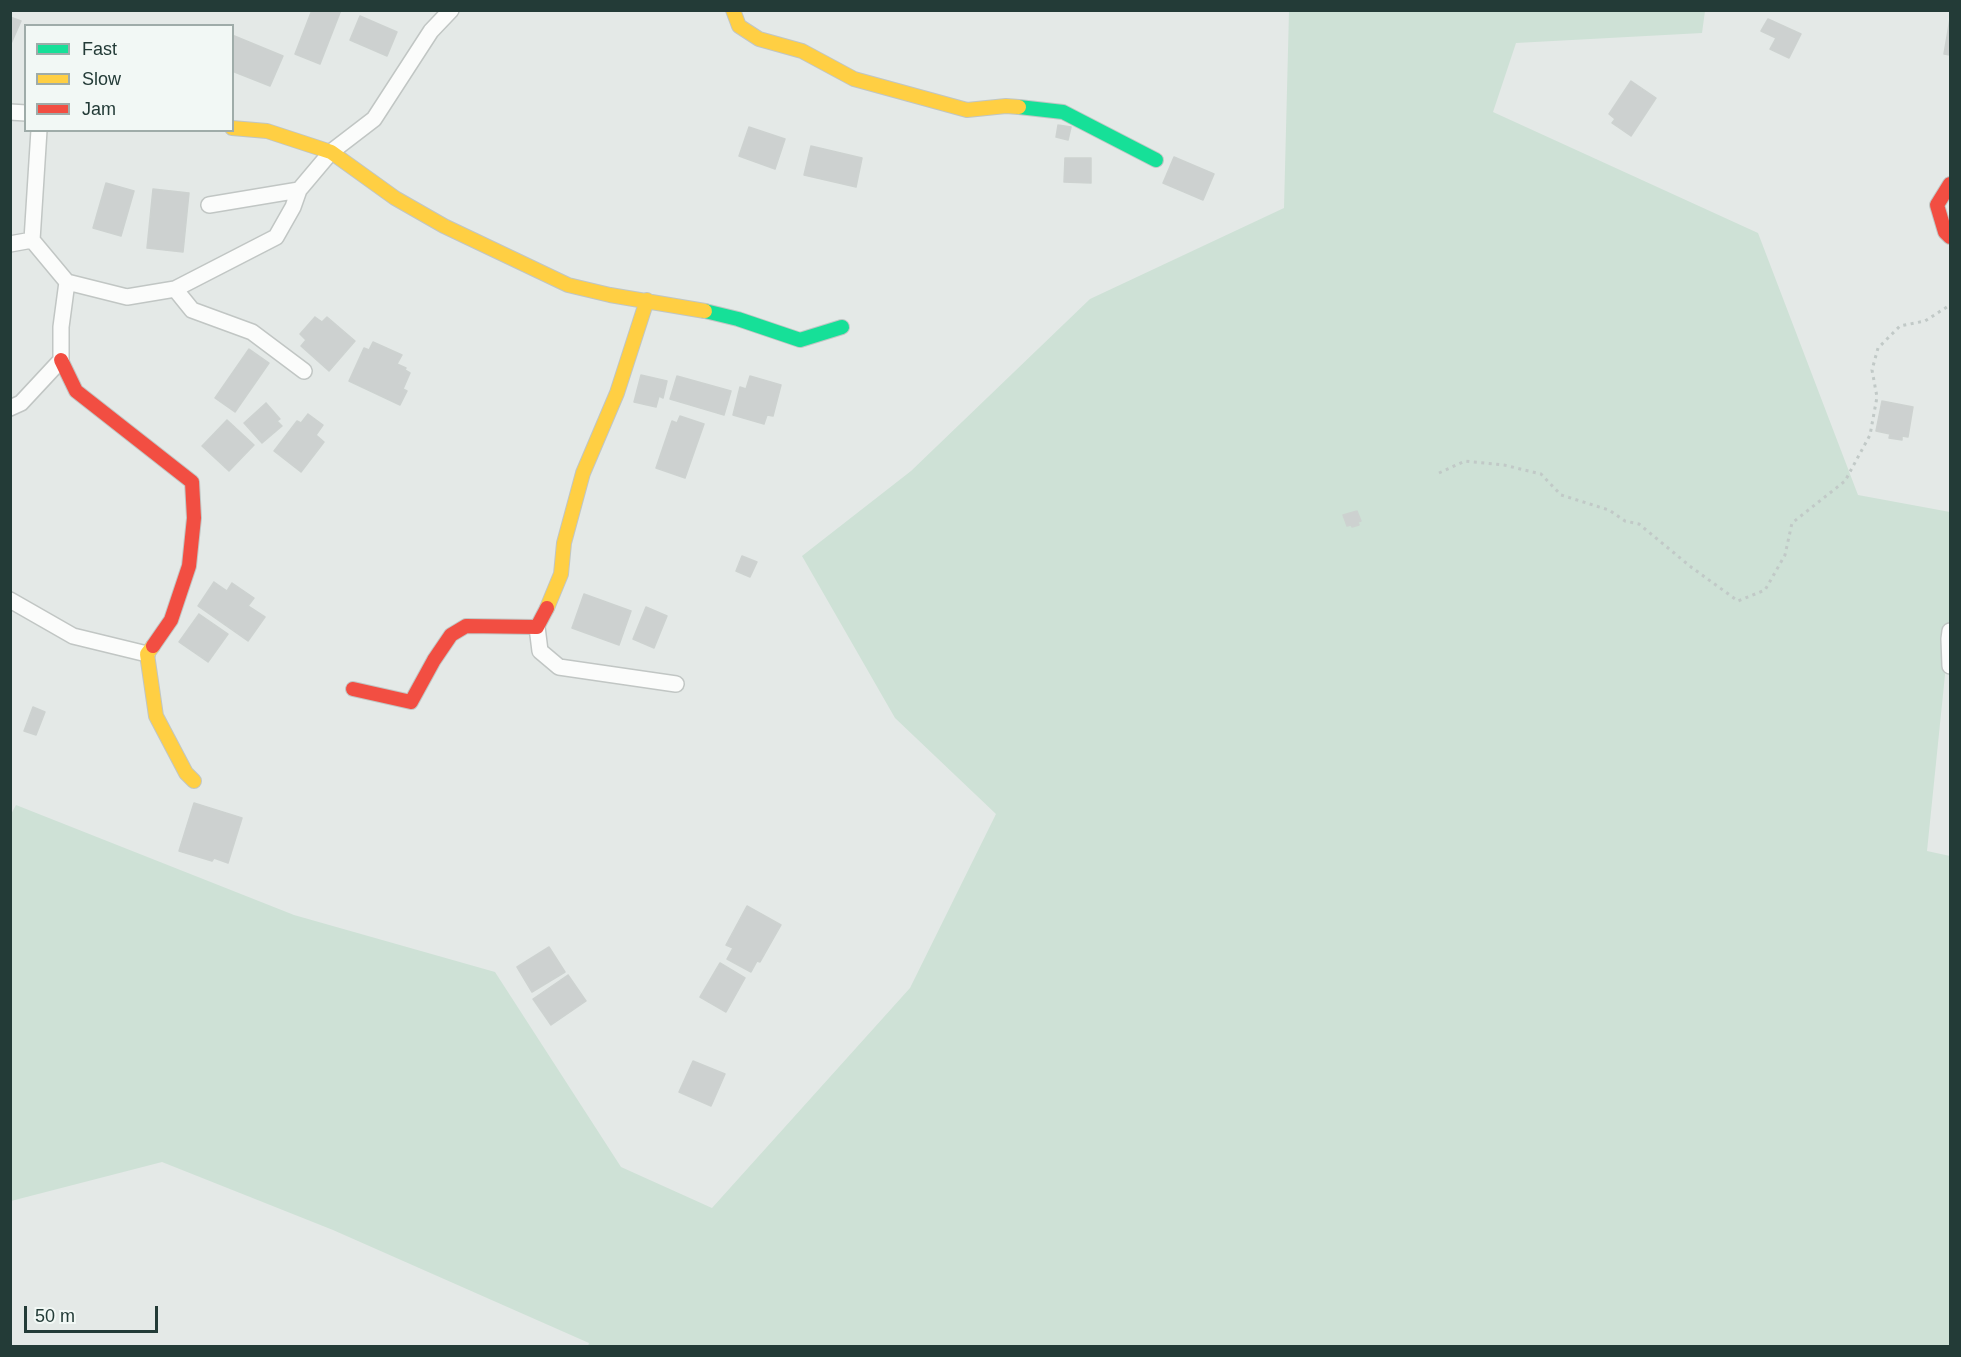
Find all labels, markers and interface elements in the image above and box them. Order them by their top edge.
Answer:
legend [24,24,234,132]
text: Fast [82,39,117,59]
text: Slow [82,69,121,89]
text: Jam [82,99,116,119]
scale bar [27,1294,160,1332]
text: 50 m [35,1306,75,1326]

